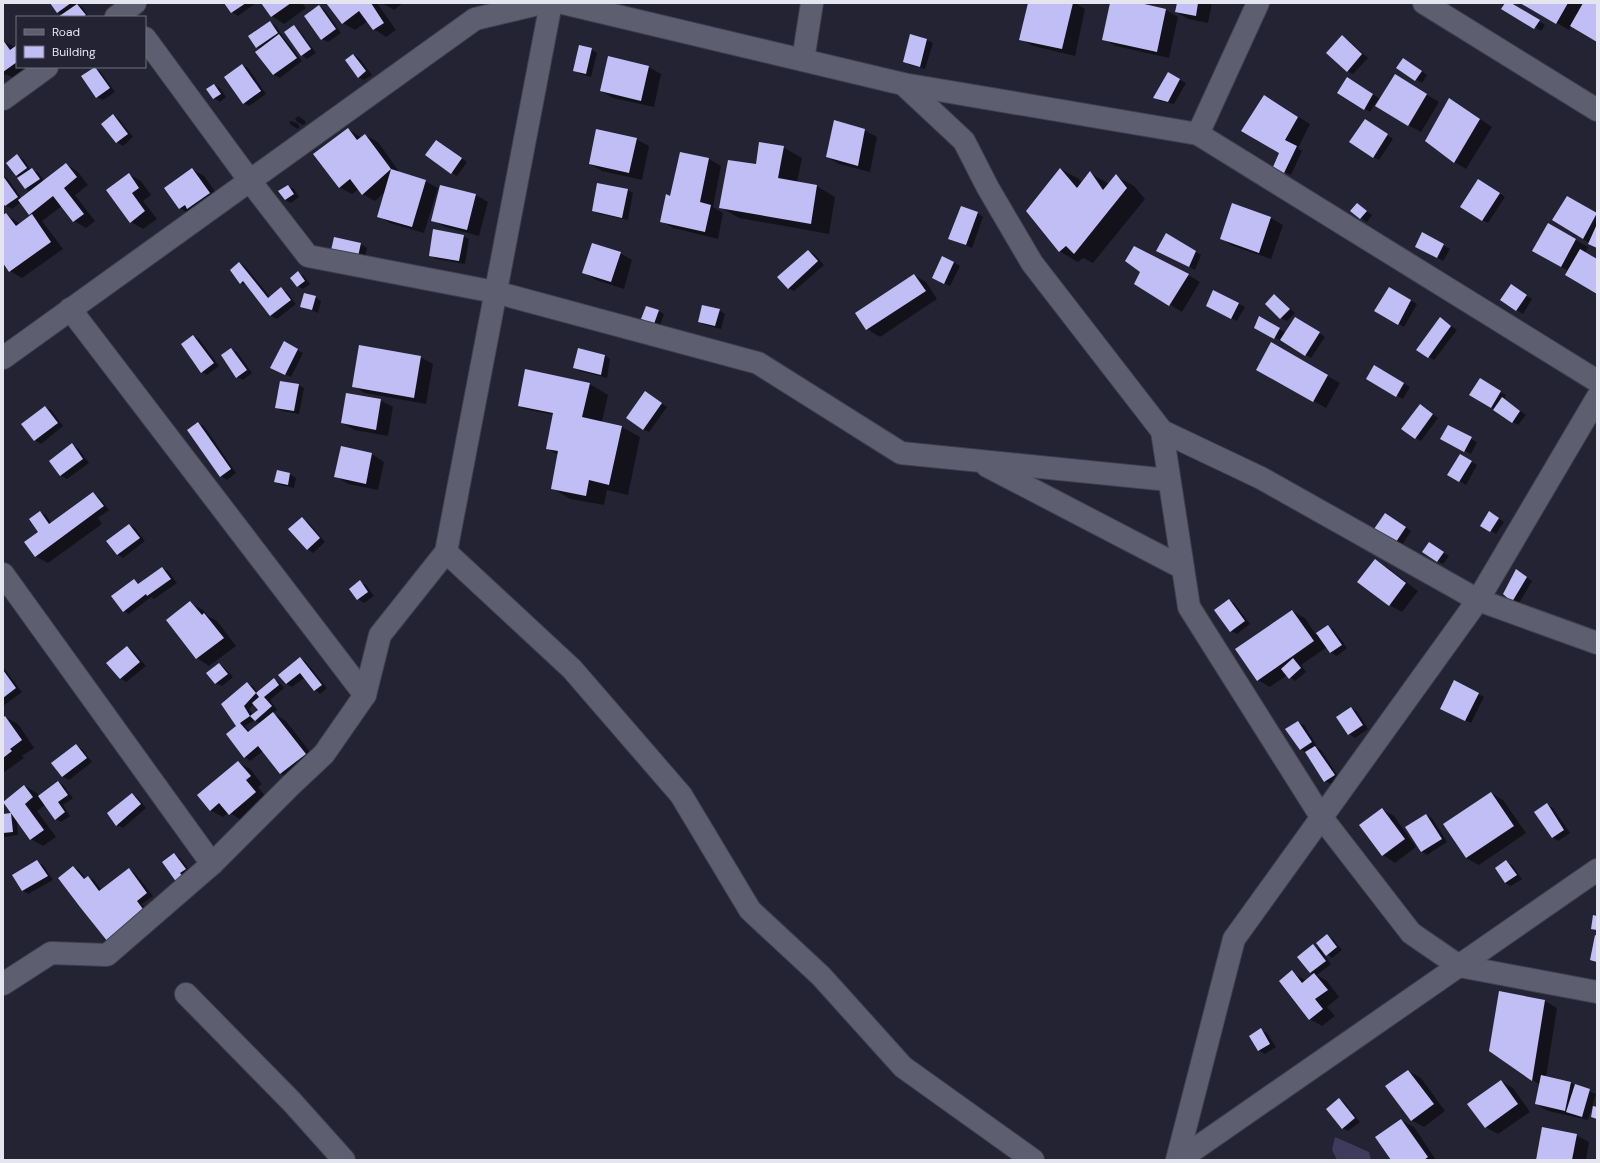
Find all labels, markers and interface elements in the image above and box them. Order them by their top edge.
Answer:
legend [16,16,146,68]
text: Road [52,24,80,40]
text: Building [52,44,96,60]

